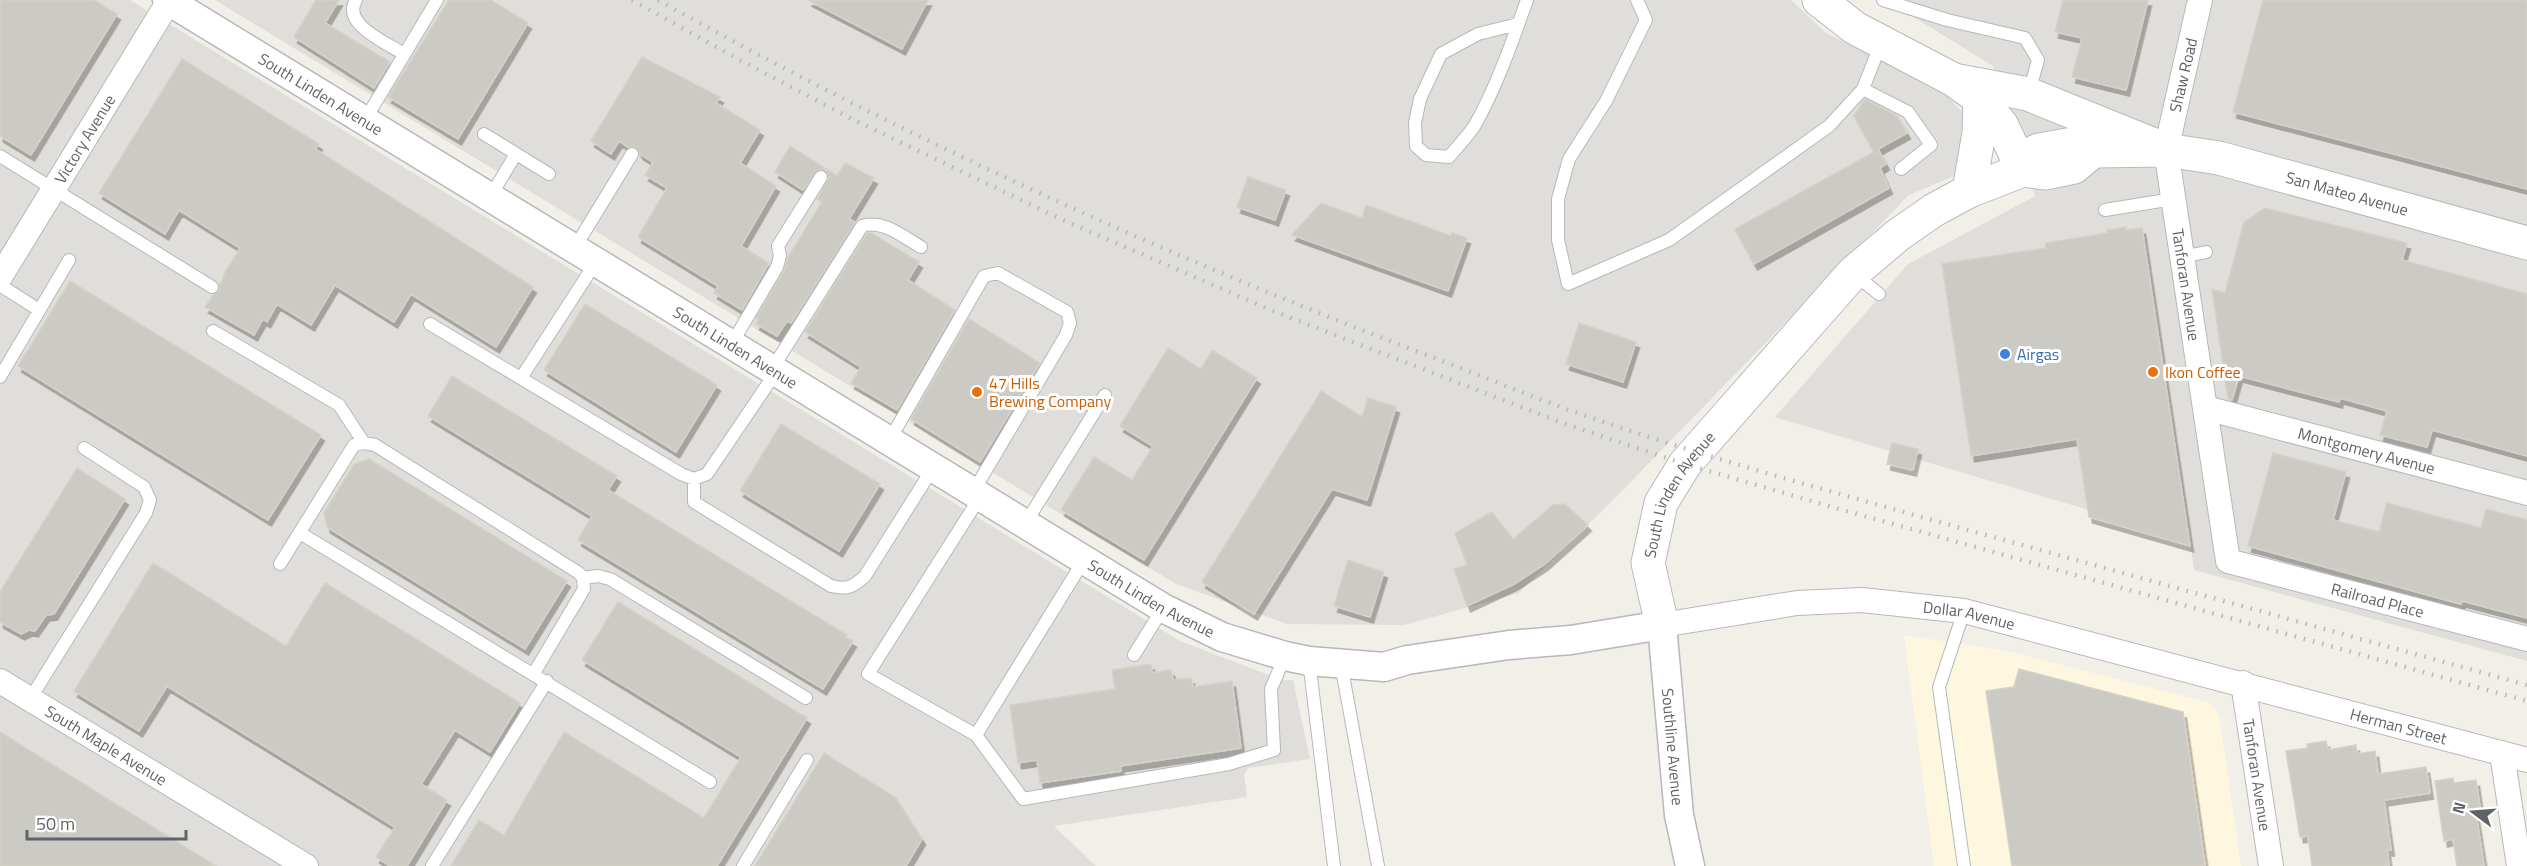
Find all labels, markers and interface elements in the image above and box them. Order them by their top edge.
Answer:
street label: Shaw Road [2163,35,2203,115]
street label: South Linden Avenue [254,47,387,141]
street label: Victory Avenue [48,90,121,188]
street label: San Mateo Avenue [2283,165,2411,222]
street label: Tanforan Avenue [2166,227,2207,342]
street label: South Linden Avenue [669,300,802,394]
place label: Airgas [2017,342,2059,366]
marker: Airgas [1998,347,2012,361]
place label: Ikon Coffee [2165,360,2241,384]
marker: Ikon Coffee [2146,365,2160,379]
place label: 47 Hills Brewing Company [989,371,1112,413]
marker: 47 Hills Brewing Company [970,385,984,399]
street label: Montgomery Avenue [2295,421,2438,480]
street label: South Linden Avenue [1637,426,1721,560]
street label: South Linden Avenue [1083,553,1219,644]
street label: Railroad Place [2328,576,2427,624]
street label: Dollar Avenue [1922,595,2018,636]
street label: Southline Avenue [1656,687,1690,806]
street label: South Maple Avenue [41,699,172,791]
street label: Herman Street [2348,702,2450,750]
street label: Tanforan Avenue [2237,717,2277,833]
north arrow [2443,782,2503,842]
text: N [2446,799,2472,817]
scale bar [27,803,186,841]
text: 50 m [36,810,75,837]

